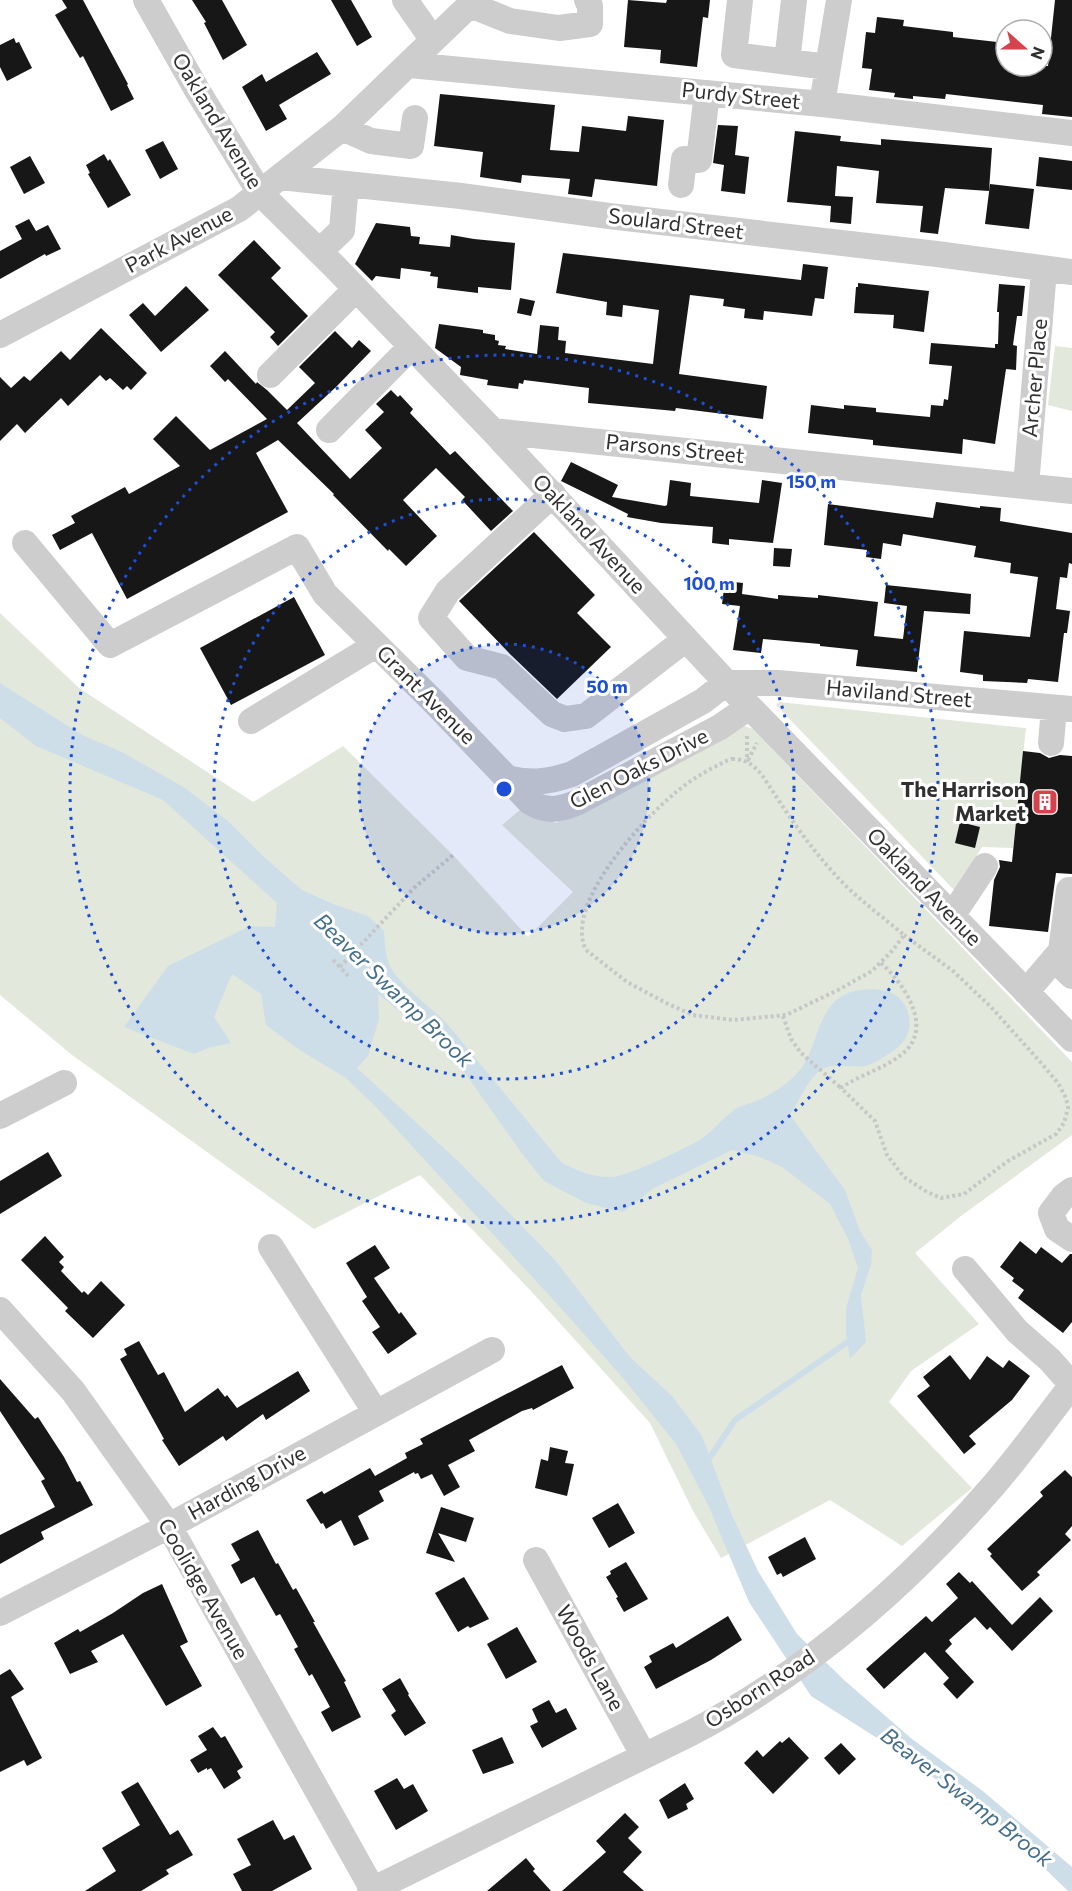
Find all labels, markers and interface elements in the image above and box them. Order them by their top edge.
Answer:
north arrow [994,18,1054,78]
text: N [1027,45,1049,63]
street label: Oakland Avenue [168,48,269,193]
street label: Purdy Street [681,76,802,113]
street label: Park Avenue [120,200,236,277]
street label: Soulard Street [607,202,745,243]
street label: Archer Place [1016,317,1051,438]
street label: Parsons Street [605,428,746,467]
street label: Oakland Avenue [528,468,652,598]
text: 150 m [786,470,836,492]
text: 100 m [683,572,735,594]
street label: Grant Avenue [373,639,482,748]
street label: Haviland Street [825,674,973,711]
text: 50 m [586,675,628,697]
street label: Glen Oaks Drive [565,722,712,813]
place label: The Harrison Market [901,776,1026,825]
centre of rings [494,779,514,799]
building icon: The Harrison Market [1030,787,1060,817]
street label: Oakland Avenue [863,822,988,950]
water label: Beaver Swamp Brook [309,907,480,1073]
street label: Harding Drive [183,1439,309,1524]
street label: Coolidge Avenue [154,1513,255,1663]
street label: Woods Lane [552,1600,631,1714]
street label: Osborn Road [700,1643,818,1732]
water label: Beaver Swamp Brook [876,1721,1060,1873]

